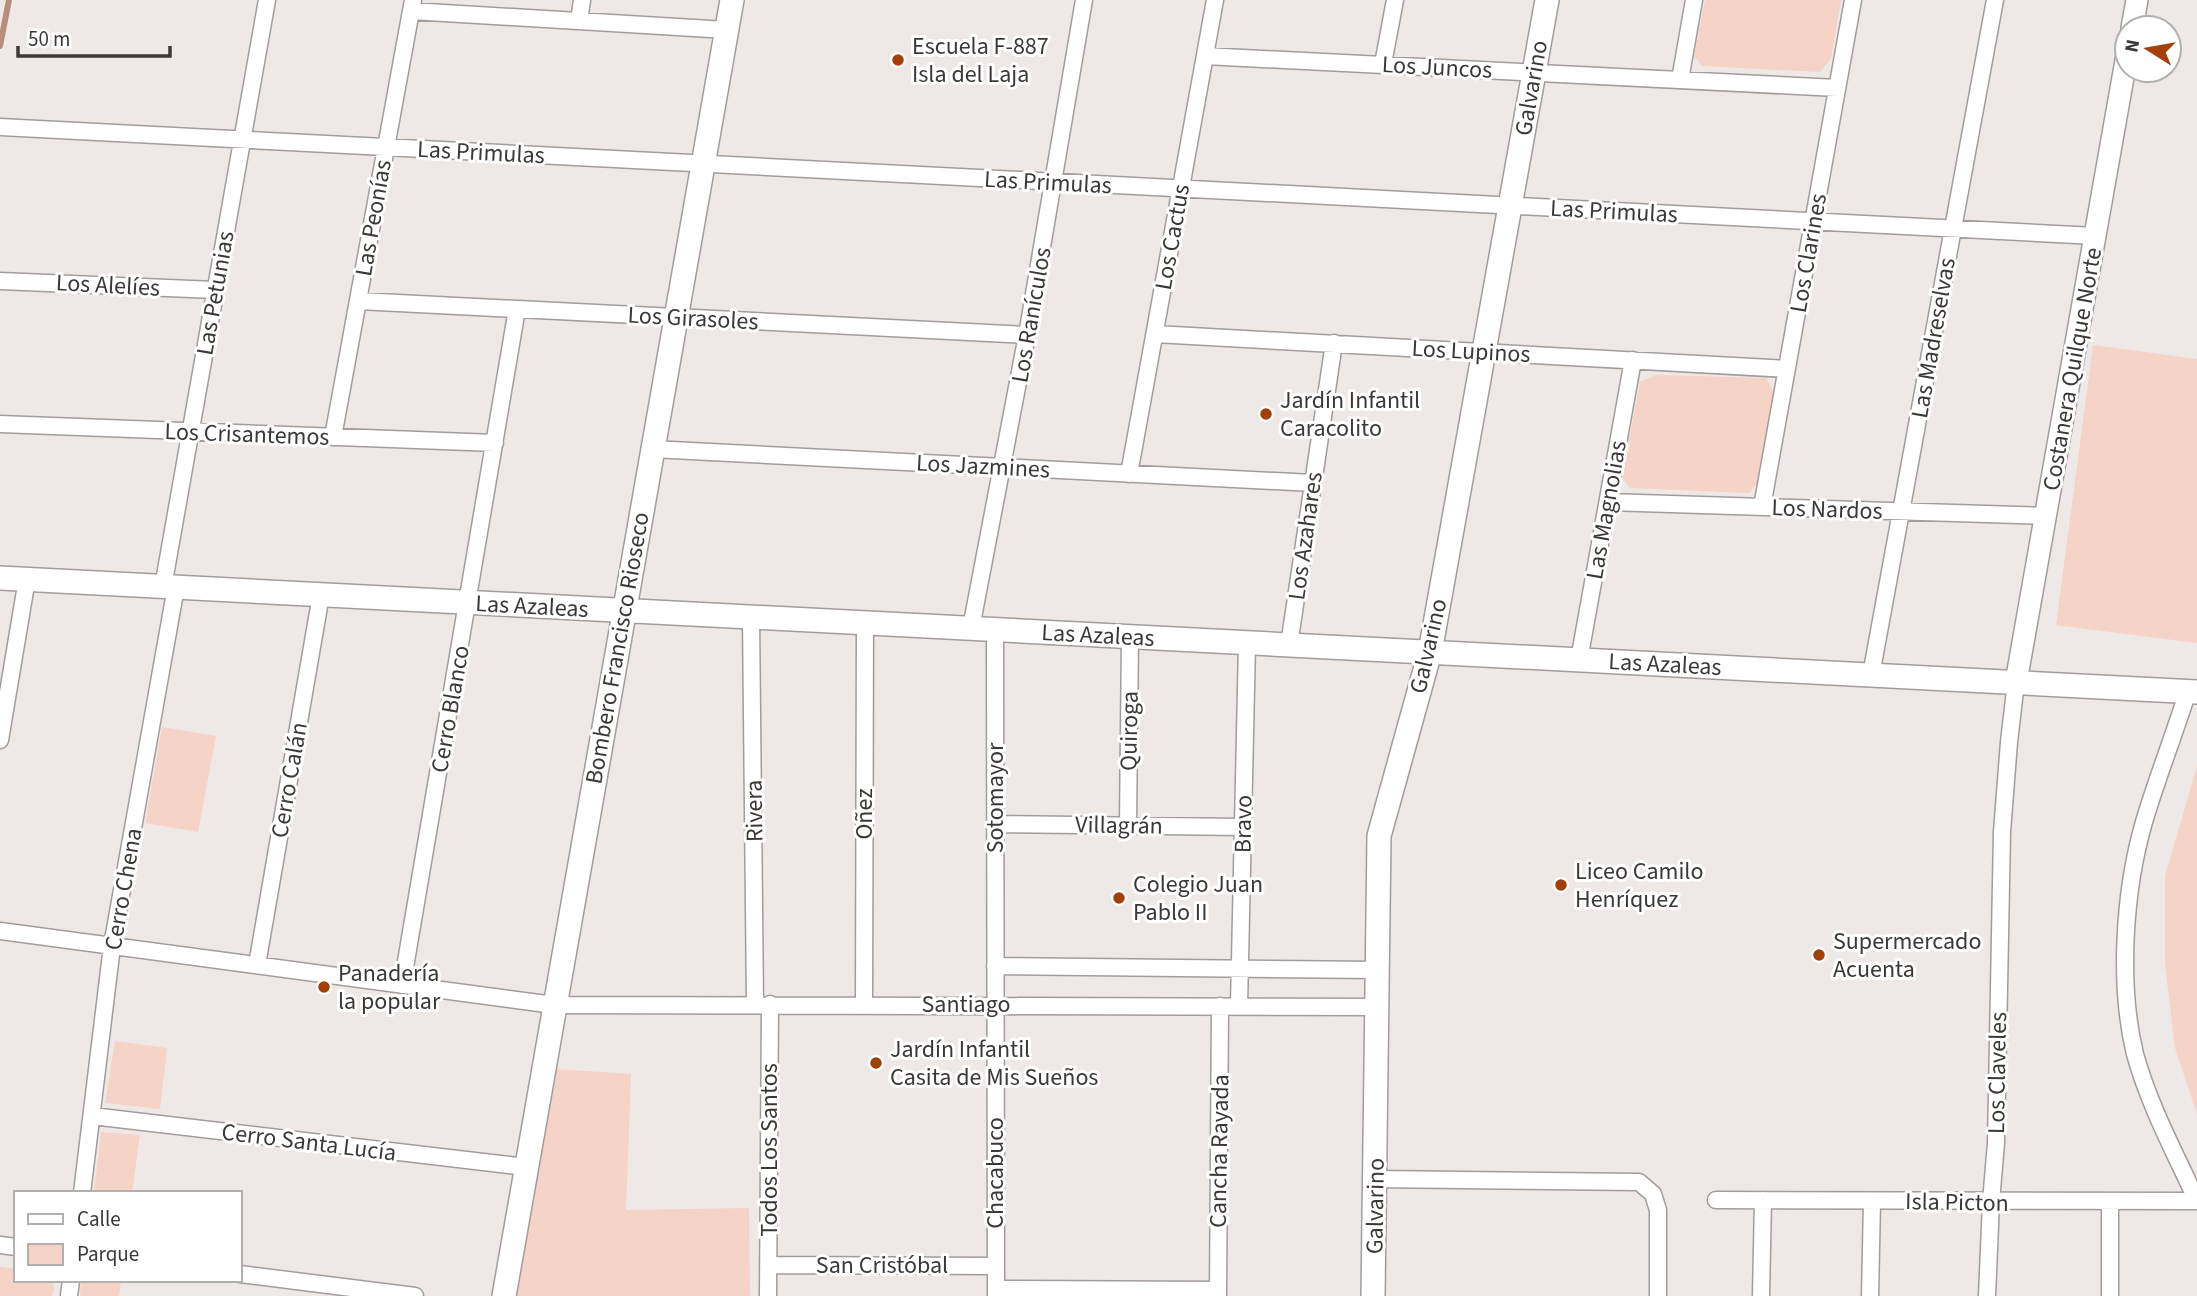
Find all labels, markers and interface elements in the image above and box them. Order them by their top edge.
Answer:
scale bar [18,14,170,58]
north arrow [2113,14,2183,84]
text: 50 m [28,24,70,54]
place label: Escuela F-887 Isla del Laja [912,29,1049,92]
text: N [2118,37,2147,55]
street label: Galvarino [1506,38,1557,139]
street label: Los Juncos [1381,47,1493,88]
marker: Escuela F-887 Isla del Laja [890,52,906,68]
street label: Las Primulas [416,132,546,173]
street label: Las Peonías [346,157,401,279]
street label: Las Primulas [983,162,1113,203]
street label: Los Cactus [1146,181,1199,293]
street label: Las Primulas [1549,191,1679,232]
street label: Los Clarines [1781,191,1836,315]
street label: Las Petunias [187,228,244,358]
street label: Los Ranículos [1002,245,1061,386]
street label: Costanera Quilque Norte [2034,245,2111,493]
street label: Las Madreselvas [1902,255,1965,421]
street label: Los Alelíes [55,265,161,306]
street label: Los Girasoles [627,298,759,339]
street label: Los Lupinos [1411,331,1531,372]
place label: Jardín Infantil Caracolito [1280,383,1420,446]
marker: Jardín Infantil Caracolito [1258,406,1274,422]
street label: Los Crisantemos [164,414,330,455]
street label: Las Magnolias [1577,438,1636,582]
street label: Los Jazmines [915,446,1051,487]
street label: Los Azahares [1279,470,1332,602]
street label: Los Nardos [1771,490,1883,529]
street label: Bombero Francisco Rioseco [576,509,659,787]
street label: Las Azaleas [475,586,589,627]
street label: Galvarino [1401,595,1456,697]
street label: Las Azaleas [1041,615,1155,656]
street label: Cerro Blanco [422,643,479,776]
street label: Las Azaleas [1608,644,1722,685]
street label: Quiroga [1111,691,1148,771]
street label: Cerro Calán [262,719,317,841]
street label: Sotomayor [978,742,1013,853]
street label: Rivera [736,779,773,843]
street label: Oñez [847,788,882,840]
street label: Bravo [1225,795,1262,853]
street label: Villagrán [1075,807,1163,844]
street label: Cerro Chena [96,825,151,953]
place label: Liceo Camilo Henríquez [1575,854,1703,917]
place label: Colegio Juan Pablo II [1133,867,1263,930]
marker: Liceo Camilo Henríquez [1553,877,1569,893]
marker: Colegio Juan Pablo II [1111,890,1127,906]
place label: Supermercado Acuenta [1833,924,1981,987]
marker: Supermercado Acuenta [1811,947,1827,963]
place label: Panadería la popular [338,956,441,1019]
marker: Panadería la popular [316,979,332,995]
street label: Santiago [922,987,1010,1022]
street label: Los Claveles [1979,1012,2016,1134]
place label: Jardín Infantil Casita de Mis Sueños [890,1032,1098,1095]
marker: Jardín Infantil Casita de Mis Sueños [868,1055,884,1071]
street label: Todos Los Santos [752,1063,787,1237]
street label: Cancha Rayada [1201,1074,1238,1228]
street label: Cerro Santa Lucía [220,1114,398,1171]
street label: Chacabuco [978,1117,1013,1229]
street label: Galvarino [1357,1158,1394,1254]
street label: Isla Picton [1905,1184,2009,1221]
legend [14,1191,242,1282]
text: Calle [77,1204,121,1234]
text: Parque [77,1239,139,1269]
street label: San Cristóbal [816,1248,948,1283]

